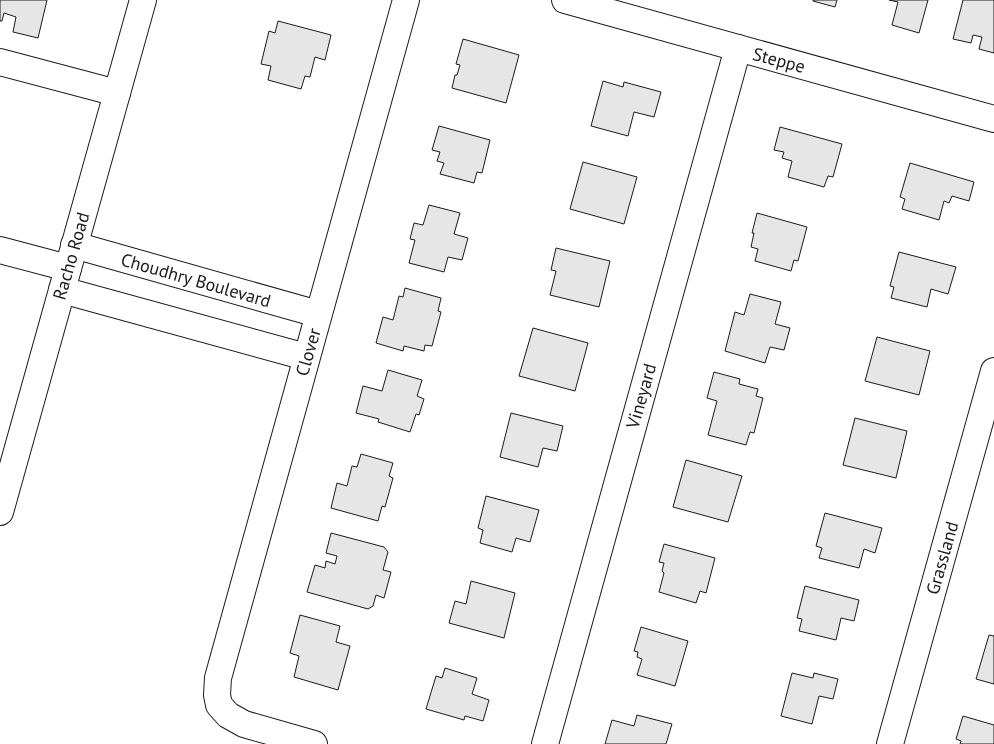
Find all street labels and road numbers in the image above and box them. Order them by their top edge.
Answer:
street label: Steppe [750,42,808,78]
street label: Racho Road [48,210,94,302]
street label: Choudhry Boulevard [118,248,274,312]
street label: Clover [290,325,326,379]
street label: Vineyard [620,361,661,432]
street label: Grassland [921,519,963,597]

